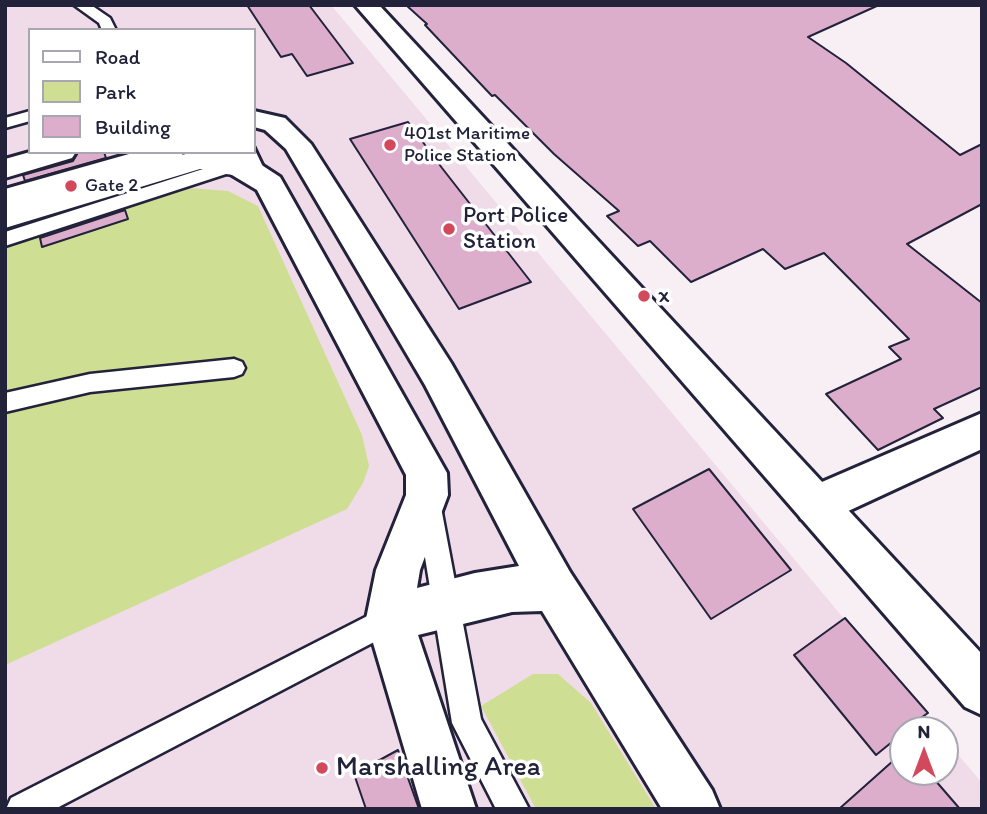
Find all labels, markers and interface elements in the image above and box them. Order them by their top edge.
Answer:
legend [28,28,256,154]
text: Road [95,44,140,69]
text: Park [95,79,136,104]
text: Building [95,114,171,139]
place label: 401st Maritime Police Station [404,123,530,167]
marker: 401st Maritime Police Station [382,137,398,153]
place label: Gate 2 [85,175,138,197]
marker: Gate 2 [63,178,79,194]
place label: Port Police Station [463,202,568,256]
marker: Port Police Station [441,221,457,237]
place label: x [658,282,669,310]
marker: x [636,288,652,304]
north arrow [889,716,959,786]
text: N [918,720,930,743]
place label: Marshalling Area [336,751,541,785]
marker: Marshalling Area [314,760,330,776]

